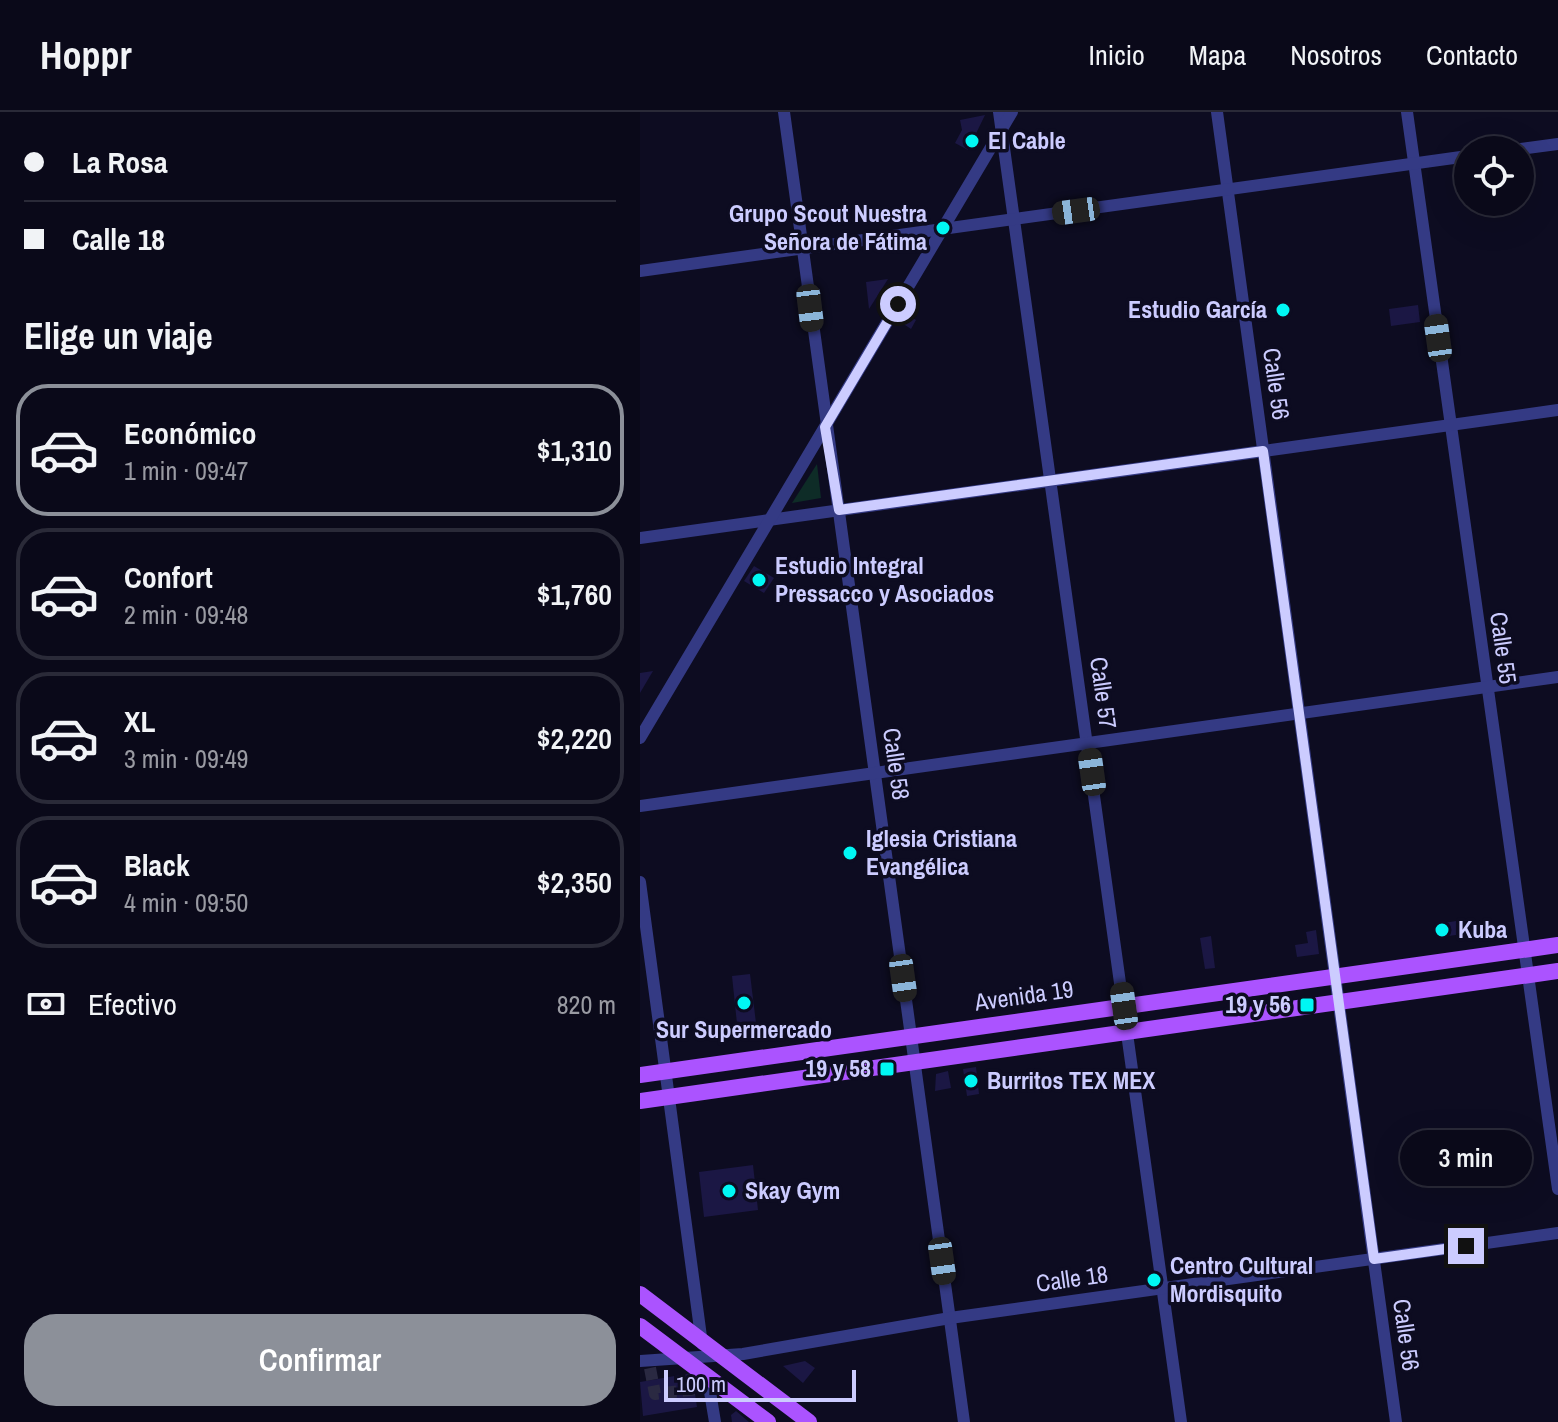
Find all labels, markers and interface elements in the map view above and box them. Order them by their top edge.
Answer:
text: Hoppr [40,30,132,81]
text: Inicio [1089,36,1145,74]
text: Mapa [1189,36,1246,74]
text: Nosotros [1290,36,1382,74]
text: Contacto [1426,36,1518,74]
place label: El Cable [988,124,1066,156]
marker: El Cable [963,132,981,150]
map controls [1454,136,1534,216]
button: locate [1454,136,1534,216]
text: La Rosa [72,142,168,182]
car [1051,196,1101,226]
place label: Grupo Scout Nuestra Señora de Fátima [729,197,927,257]
text: Calle 18 [72,219,165,259]
marker: Grupo Scout Nuestra Señora de Fátima [934,219,952,237]
car [795,283,825,333]
route start [880,286,916,322]
place label: Estudio García [1128,293,1267,325]
marker: Estudio García [1274,301,1292,319]
text: Elige un viaje [24,312,213,360]
car [1423,313,1453,363]
street label: Calle 56 [1256,346,1298,422]
text: Económico [124,413,257,453]
icon: car [28,414,100,486]
text: $1,310 [537,430,612,470]
text: 1 min · 09:47 [124,453,248,488]
place label: Estudio Integral Pressacco y Asociados [775,549,994,609]
text: Confort [124,557,213,597]
icon: car [28,558,100,630]
marker: Estudio Integral Pressacco y Asociados [750,571,768,589]
text: $1,760 [537,574,612,614]
text: 2 min · 09:48 [124,597,248,632]
street label: Calle 55 [1483,610,1525,686]
street label: Calle 57 [1083,655,1125,731]
text: XL [124,701,155,741]
icon: car [28,702,100,774]
text: $2,220 [537,718,612,758]
street label: Calle 58 [876,726,918,802]
text: 3 min · 09:49 [124,741,248,776]
car [1077,747,1107,797]
place label: Iglesia Cristiana Evangélica [866,822,1017,882]
marker: Iglesia Cristiana Evangélica [841,844,859,862]
text: Black [124,845,190,885]
icon: car [28,846,100,918]
text: $2,350 [537,862,612,902]
text: 4 min · 09:50 [124,885,248,920]
place label: Kuba [1458,913,1507,945]
marker: Kuba [1433,921,1451,939]
car [888,953,918,1003]
street label: Avenida 19 [972,972,1075,1018]
car [1109,981,1139,1031]
icon: cash [24,982,68,1026]
text: Efectivo [88,984,177,1024]
text: 820 m [557,987,616,1022]
place label: 19 y 56 [1225,988,1291,1020]
marker: Sur Supermercado [735,994,753,1012]
marker: 19 y 56 [1298,996,1316,1014]
place label: Sur Supermercado [656,1013,832,1045]
place label: 19 y 58 [805,1052,871,1084]
marker: 19 y 58 [878,1060,896,1078]
place label: Burritos TEX MEX [987,1064,1156,1096]
marker: Burritos TEX MEX [962,1072,980,1090]
callout: 3 min [1400,1130,1532,1186]
text: 3 min [1439,1140,1493,1175]
place label: Skay Gym [745,1174,840,1206]
marker: Skay Gym [720,1182,738,1200]
route end [1448,1228,1484,1264]
car [927,1236,957,1286]
place label: Centro Cultural Mordisquito [1170,1249,1313,1309]
street label: Calle 18 [1034,1257,1110,1299]
marker: Centro Cultural Mordisquito [1145,1271,1163,1289]
street label: Calle 56 [1386,1297,1428,1373]
button: Confirmar [24,1314,616,1406]
scale bar [664,1366,856,1402]
text: 100 m [676,1369,726,1399]

